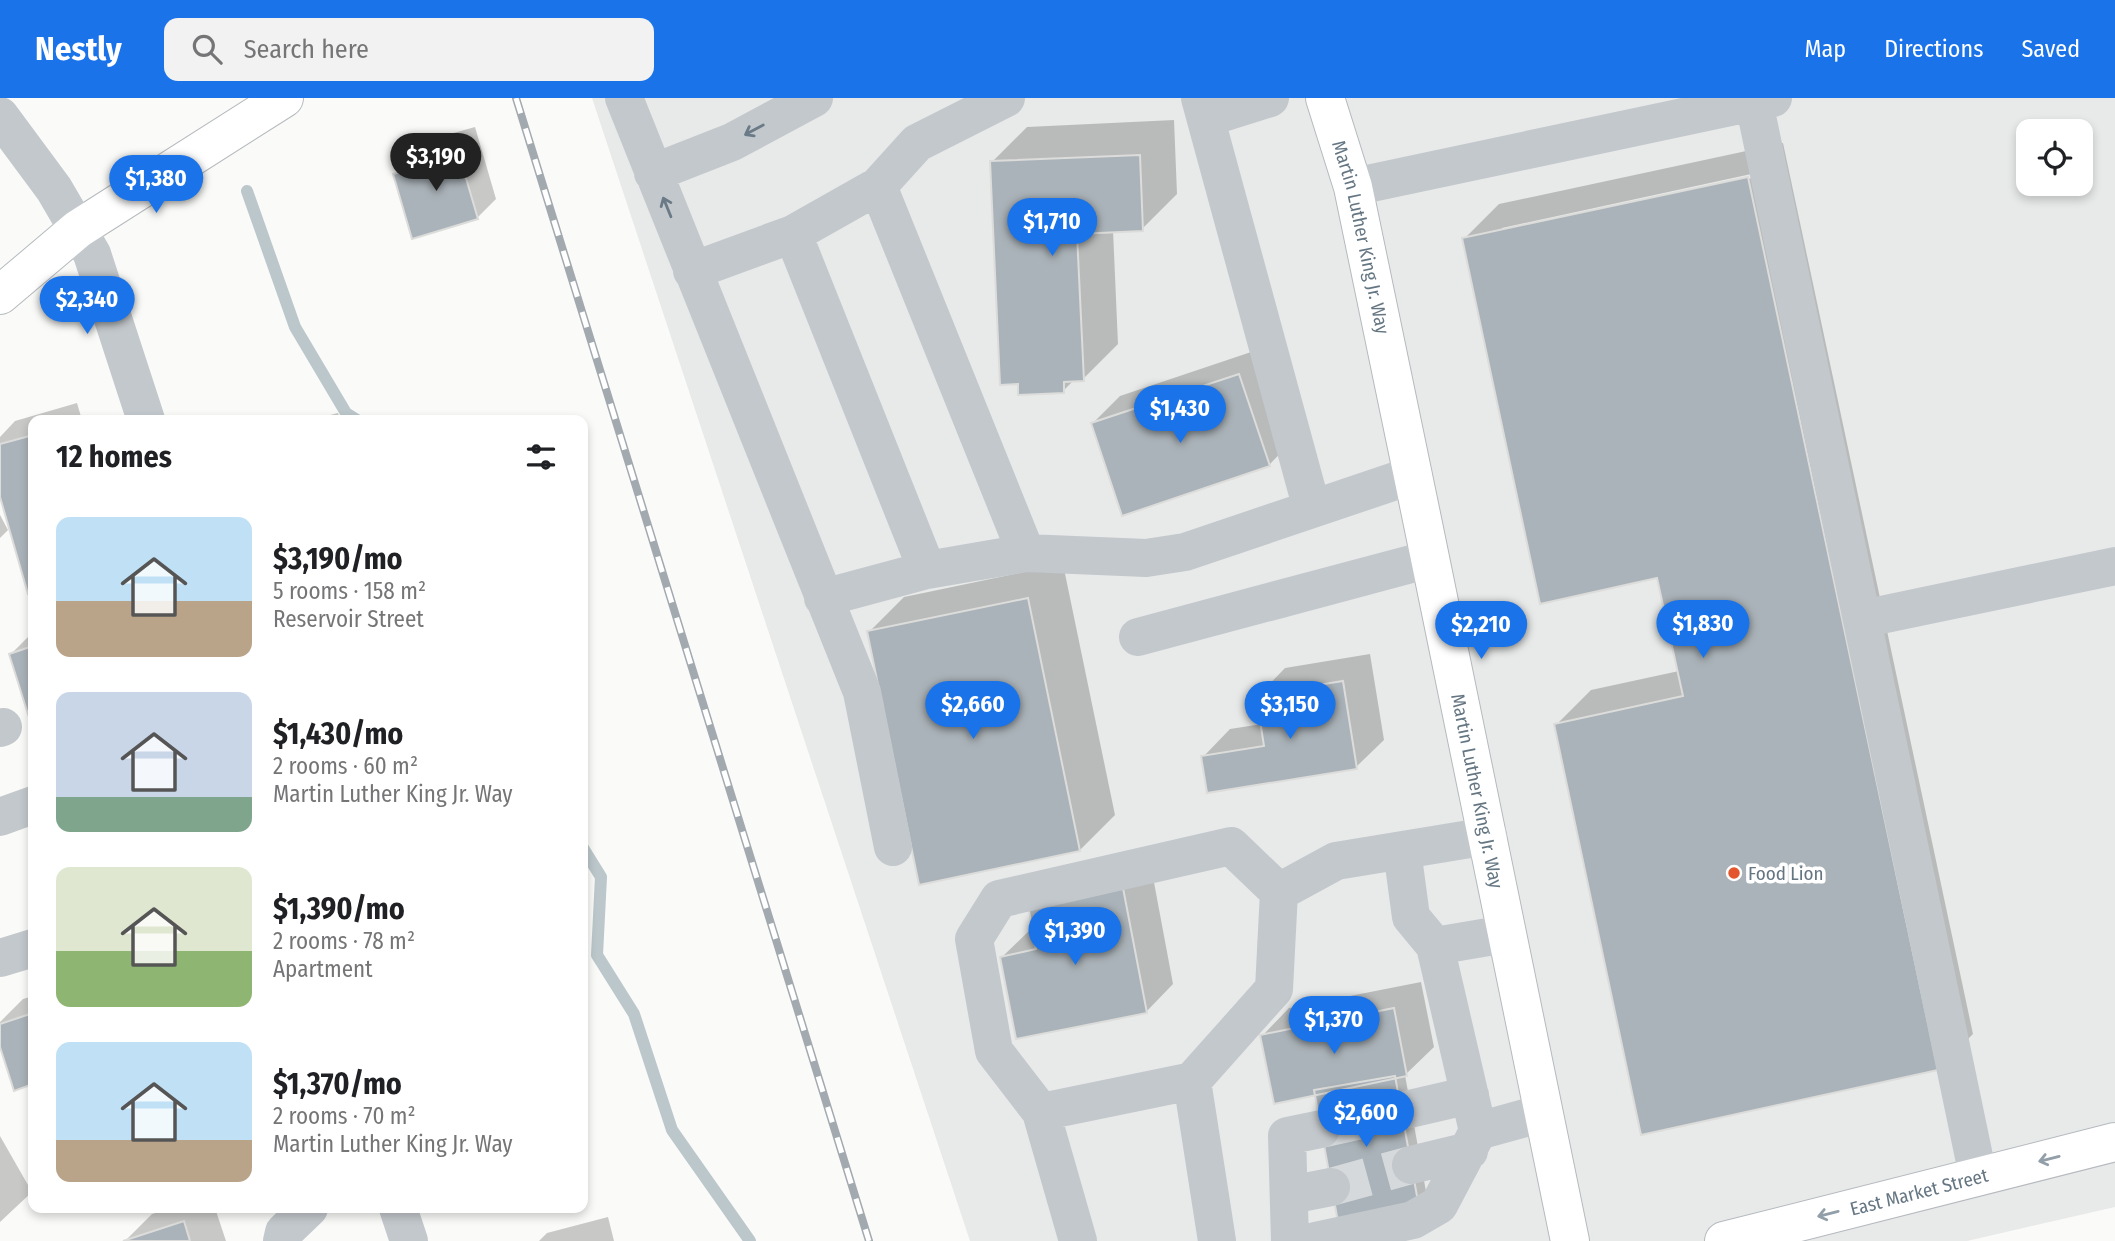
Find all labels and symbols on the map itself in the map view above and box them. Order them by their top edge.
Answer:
one-way arrow [744,124,765,137]
pin: $3,190 [379,134,493,193]
street label: Martin Luther King Jr. Way [1328,137,1395,336]
pin: $1,380 [99,156,213,215]
one-way arrow [659,197,672,219]
pin: $1,710 [995,198,1109,258]
pin: $2,340 [30,276,144,336]
pin: $1,430 [1123,386,1237,445]
pin: $1,830 [1646,601,1760,660]
pin: $2,210 [1424,602,1538,661]
pin: $2,660 [916,682,1030,741]
pin: $3,150 [1233,682,1347,741]
street label: Martin Luther King Jr. Way [1447,692,1509,891]
place label: Food Lion [1748,862,1824,885]
marker: Food Lion [1726,865,1742,881]
pin: $1,390 [1018,908,1132,967]
pin: $1,370 [1277,996,1391,1056]
pin: $2,600 [1309,1090,1423,1149]
one-way arrow [2038,1153,2061,1166]
street label: East Market Street [1847,1163,1991,1220]
one-way arrow [1817,1209,1839,1222]

